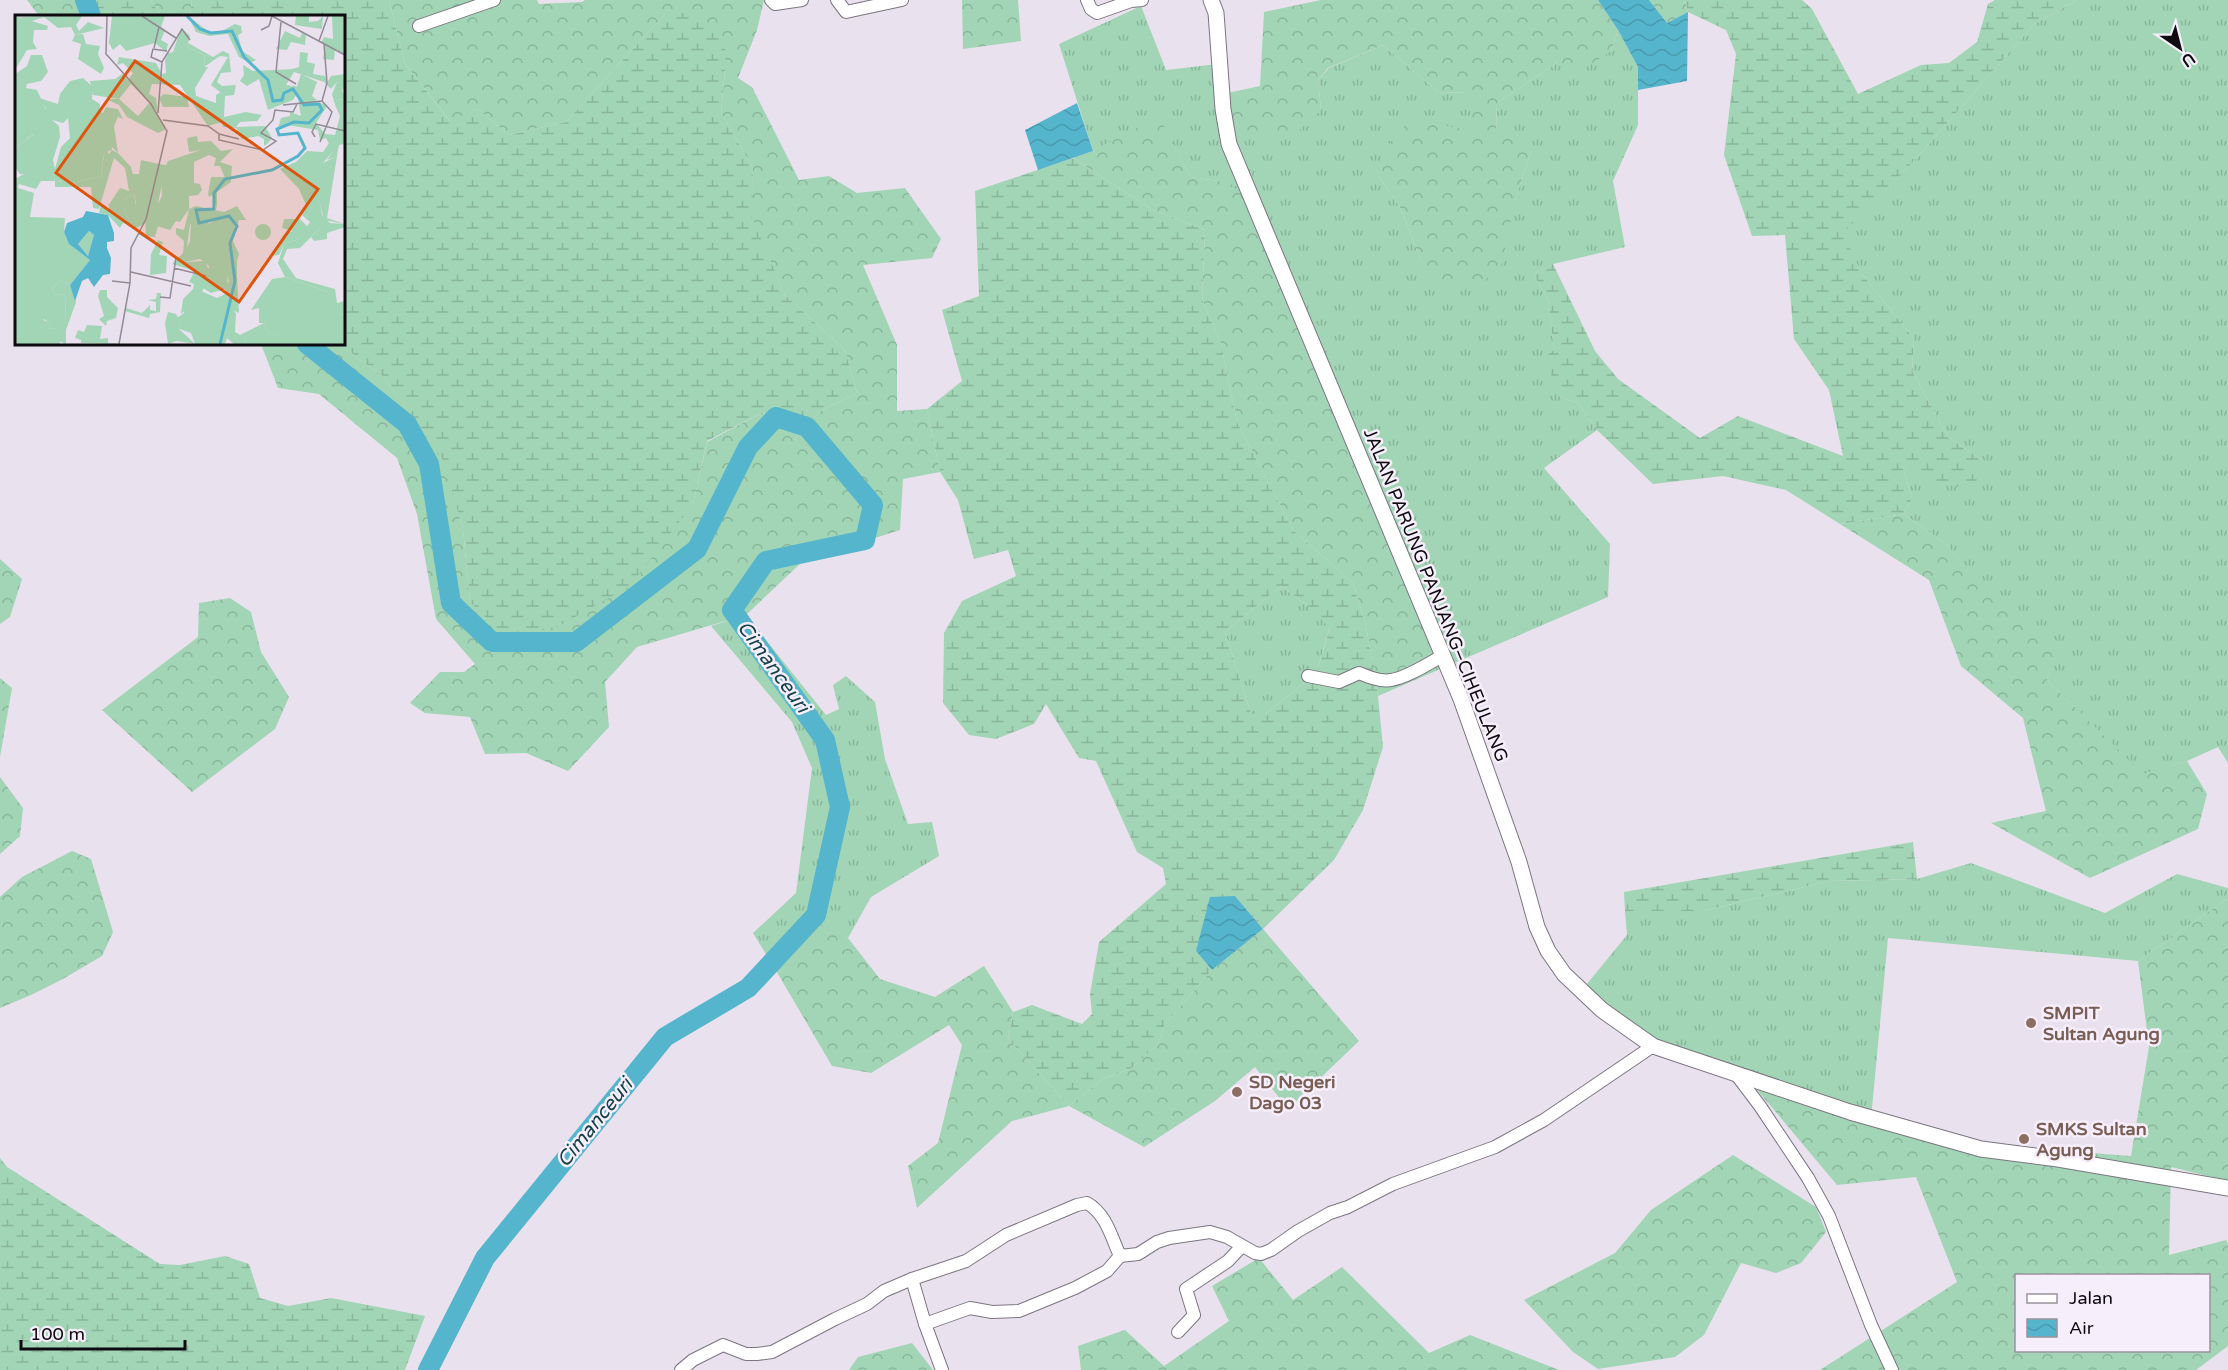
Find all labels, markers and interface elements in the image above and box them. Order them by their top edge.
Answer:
inset map [15,15,345,345]
north arrow [2150,18,2210,78]
text: U [2177,48,2199,71]
street label: JALAN PARUNG PANJANG–CIHEULANG [1359,425,1513,765]
water label: Cimanceuri [732,617,816,720]
place label: SMPIT Sultan Agung [2043,1002,2160,1045]
marker: SMPIT Sultan Agung [2024,1016,2038,1030]
water label: Cimanceuri [552,1071,640,1172]
place label: SD Negeri Dago 03 [1249,1071,1336,1114]
marker: SD Negeri Dago 03 [1230,1085,1244,1099]
place label: SMKS Sultan Agung [2036,1118,2147,1161]
marker: SMKS Sultan Agung [2017,1132,2031,1146]
legend [2015,1274,2210,1352]
text: Jalan [2069,1287,2113,1309]
scale bar [21,1313,184,1351]
text: Air [2069,1317,2094,1339]
text: 100 m [30,1323,85,1345]

